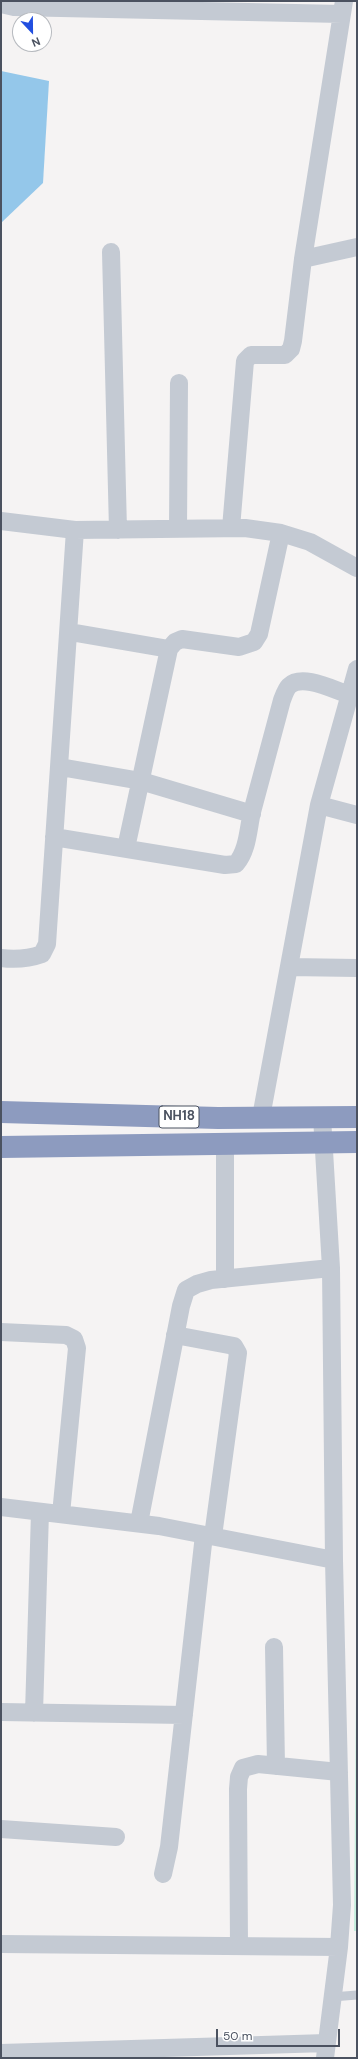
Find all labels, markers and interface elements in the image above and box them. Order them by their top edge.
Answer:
north arrow [12,12,52,52]
text: N [30,34,42,50]
road number: NH18 [159,1106,199,1128]
scale bar [218,2021,342,2047]
text: 50 m [223,2028,252,2044]

